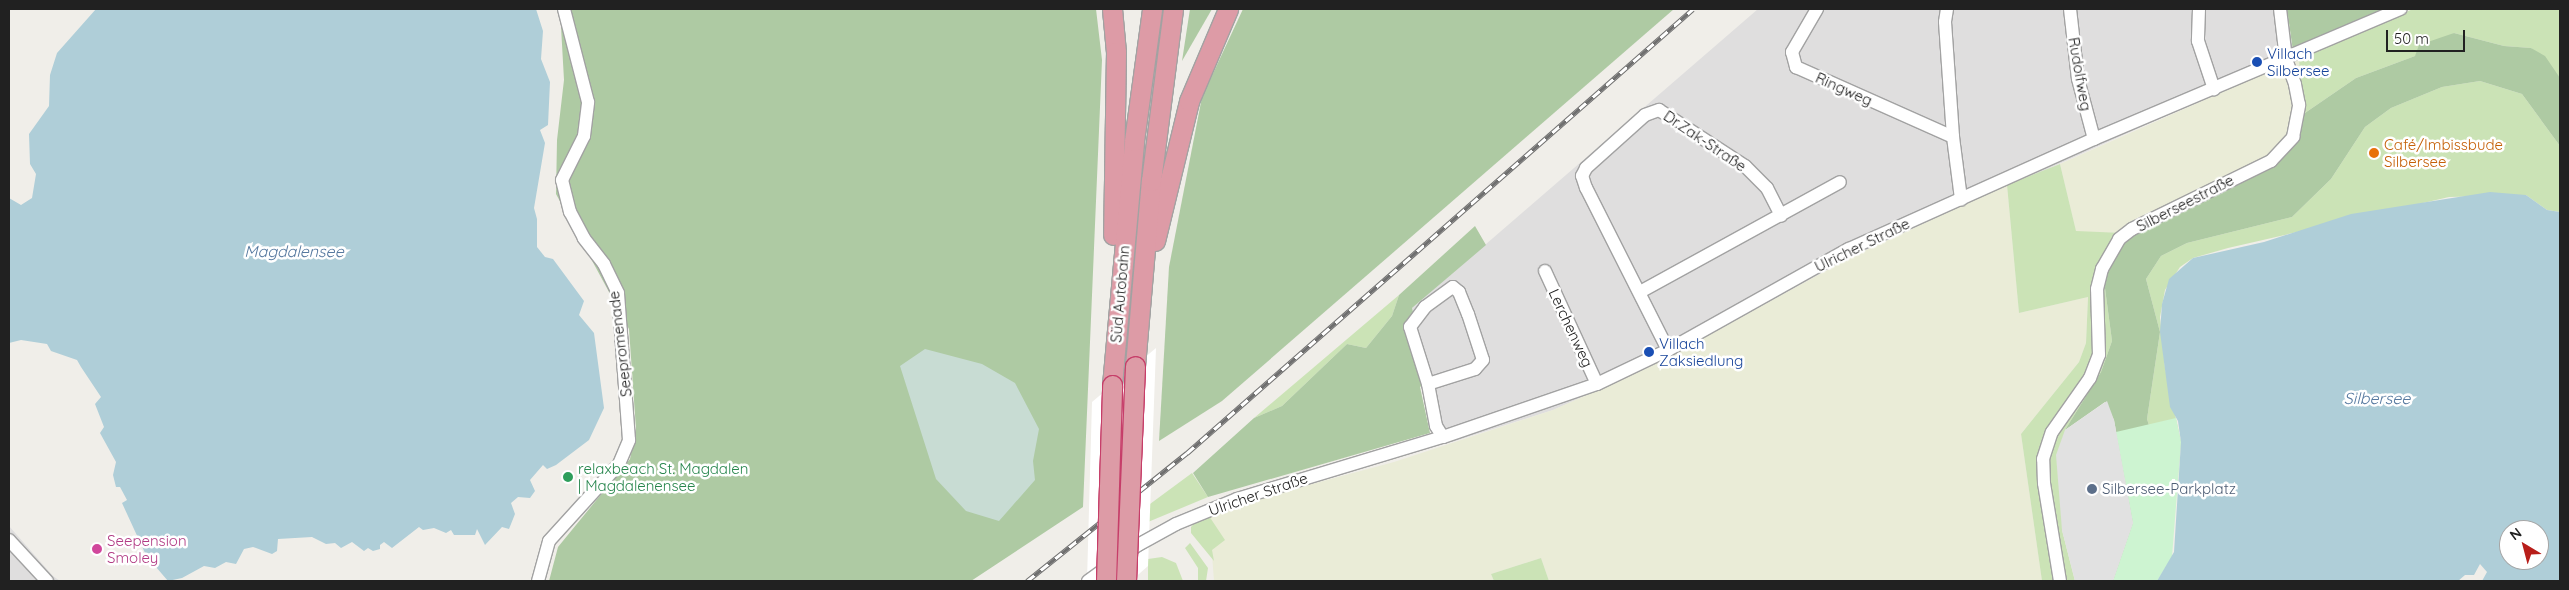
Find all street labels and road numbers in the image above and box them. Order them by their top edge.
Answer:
street label: Rudolfweg [2065,36,2095,112]
street label: Ringweg [1813,69,1875,109]
street label: Dr.Zak-Straße [1660,107,1750,175]
street label: Silberseestraße [2133,171,2237,235]
street label: Ulricher Straße [1812,214,1912,276]
street label: Süd Autobahn [1107,245,1133,343]
street label: Lerchenweg [1545,286,1597,370]
street label: Seepromenade [605,290,635,398]
street label: Ulricher Straße [1206,469,1310,519]

